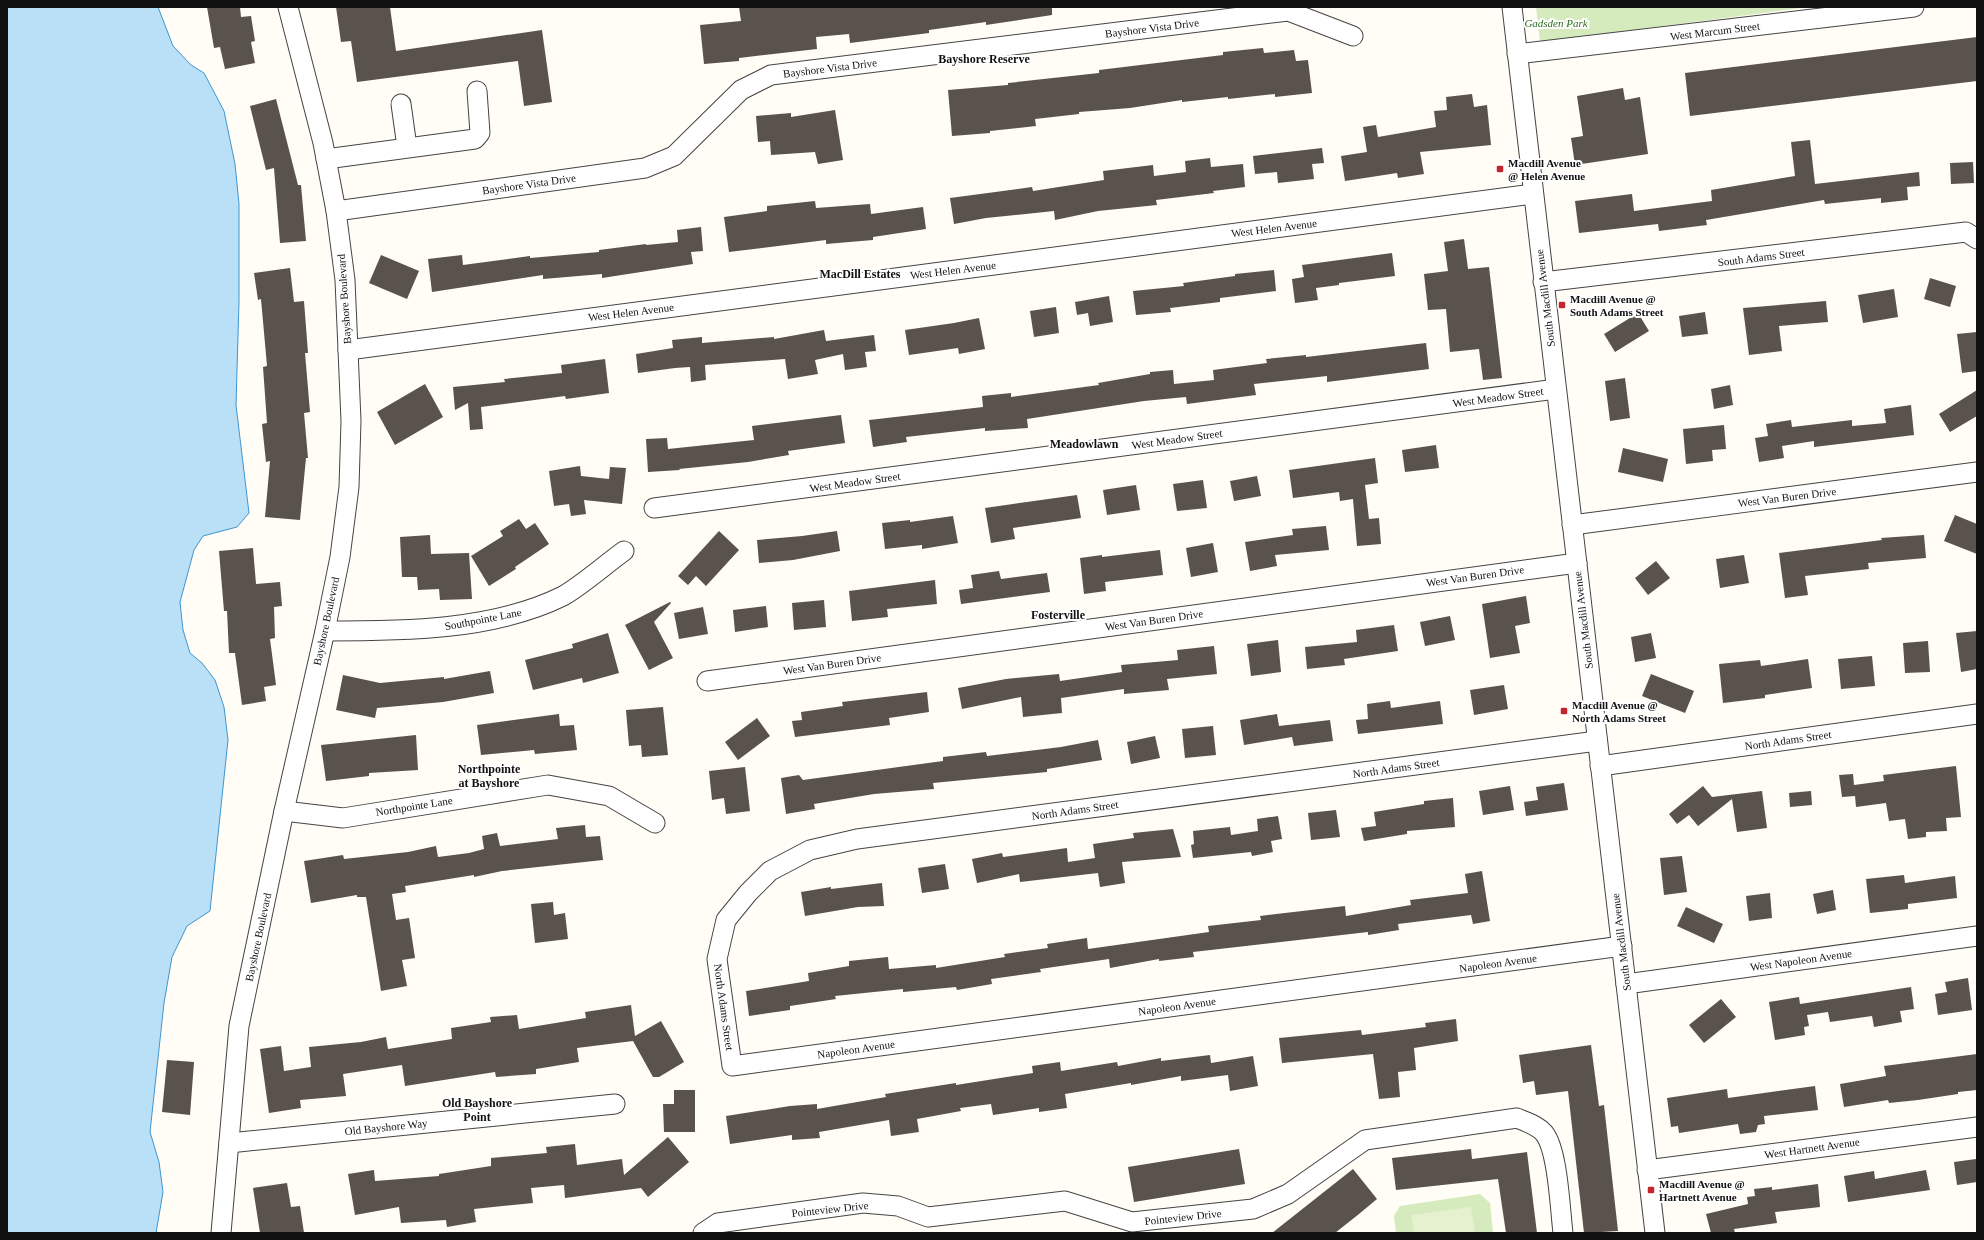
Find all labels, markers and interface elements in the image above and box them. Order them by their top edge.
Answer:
street label: Bayshore Vista Drive [1104,16,1200,40]
park label: Gadsden Park [1524,17,1589,29]
street label: West Marcum Street [1670,20,1760,42]
district label: Bayshore Reserve [938,52,1030,66]
street label: Bayshore Vista Drive [782,56,878,80]
place label: Macdill Avenue @ Helen Avenue [1508,157,1585,182]
marker: Macdill Avenue @ Helen Avenue [1495,164,1505,174]
street label: Bayshore Vista Drive [481,171,577,197]
street label: West Helen Avenue [1230,217,1318,239]
street label: South Adams Street [1717,246,1805,268]
street label: South Macdill Avenue [1533,248,1557,347]
street label: Bayshore Boulevard [335,253,353,344]
street label: West Helen Avenue [909,259,997,281]
district label: MacDill Estates [820,267,901,281]
place label: Macdill Avenue @ South Adams Street [1570,293,1664,318]
marker: Macdill Avenue @ South Adams Street [1557,300,1567,310]
street label: West Helen Avenue [587,301,675,323]
street label: West Meadow Street [1452,385,1544,409]
street label: West Meadow Street [1131,427,1223,451]
district label: Meadowlawn [1050,437,1119,451]
street label: West Meadow Street [809,470,901,494]
street label: West Van Buren Drive [1737,485,1837,509]
street label: West Van Buren Drive [1425,563,1525,589]
street label: South Macdill Avenue [1571,570,1595,669]
street label: Bayshore Boulevard [311,575,341,666]
street label: Southpointe Lane [444,606,522,632]
street label: West Van Buren Drive [1104,607,1204,633]
district label: Fosterville [1031,608,1086,622]
street label: West Van Buren Drive [782,651,882,677]
place label: Macdill Avenue @ North Adams Street [1572,699,1666,724]
marker: Macdill Avenue @ North Adams Street [1559,706,1569,716]
street label: North Adams Street [1744,728,1832,752]
street label: North Adams Street [1352,756,1440,780]
district label: Northpointe at Bayshore [458,762,521,790]
street label: Northpointe Lane [375,794,454,818]
street label: North Adams Street [1031,798,1119,822]
street label: Bayshore Boulevard [243,891,273,982]
street label: South Macdill Avenue [1609,892,1633,991]
street label: West Napoleon Avenue [1749,947,1853,973]
street label: Napoleon Avenue [1458,952,1538,974]
street label: North Adams Street [712,963,736,1051]
street label: Napoleon Avenue [1137,995,1217,1017]
street label: Napoleon Avenue [816,1038,896,1060]
district label: Old Bayshore Point [442,1096,513,1124]
street label: Old Bayshore Way [344,1117,429,1137]
street label: West Hartnett Avenue [1764,1135,1861,1161]
place label: Macdill Avenue @ Hartnett Avenue [1659,1178,1745,1203]
marker: Macdill Avenue @ Hartnett Avenue [1646,1185,1656,1195]
street label: Pointeview Drive [791,1199,869,1219]
street label: Pointeview Drive [1144,1207,1222,1227]

